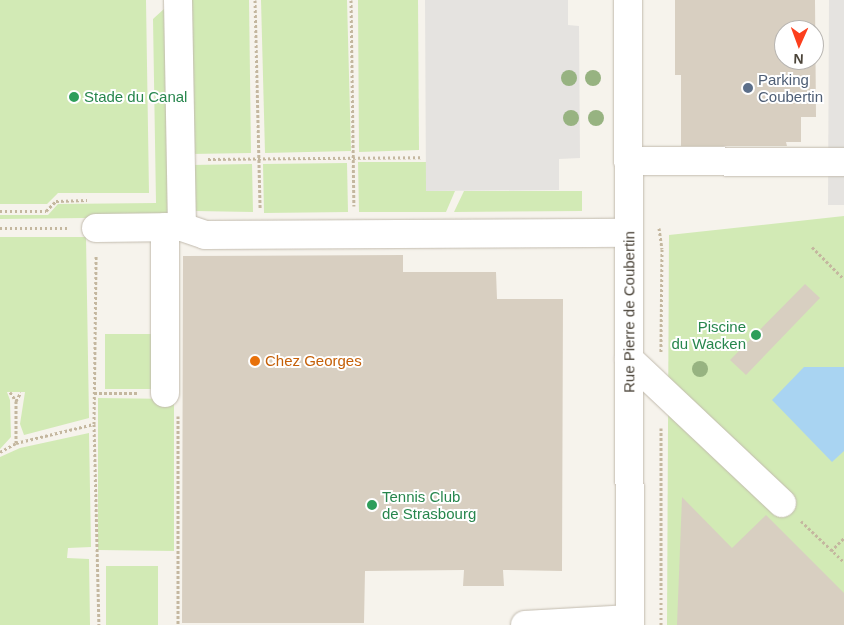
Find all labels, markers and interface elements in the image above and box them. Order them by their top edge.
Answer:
north arrow [774,20,824,70]
text: N [793,51,804,67]
place label: Parking Coubertin [758,70,823,105]
marker: Parking Coubertin [742,82,754,94]
place label: Stade du Canal [84,88,187,106]
marker: Stade du Canal [68,91,80,103]
street label: Rue Pierre de Coubertin [620,231,638,393]
place label: Piscine du Wacken [672,317,746,352]
marker: Piscine du Wacken [750,329,762,341]
place label: Chez Georges [265,352,362,370]
marker: Chez Georges [249,355,261,367]
place label: Tennis Club de Strasbourg [382,487,476,522]
marker: Tennis Club de Strasbourg [366,499,378,511]

